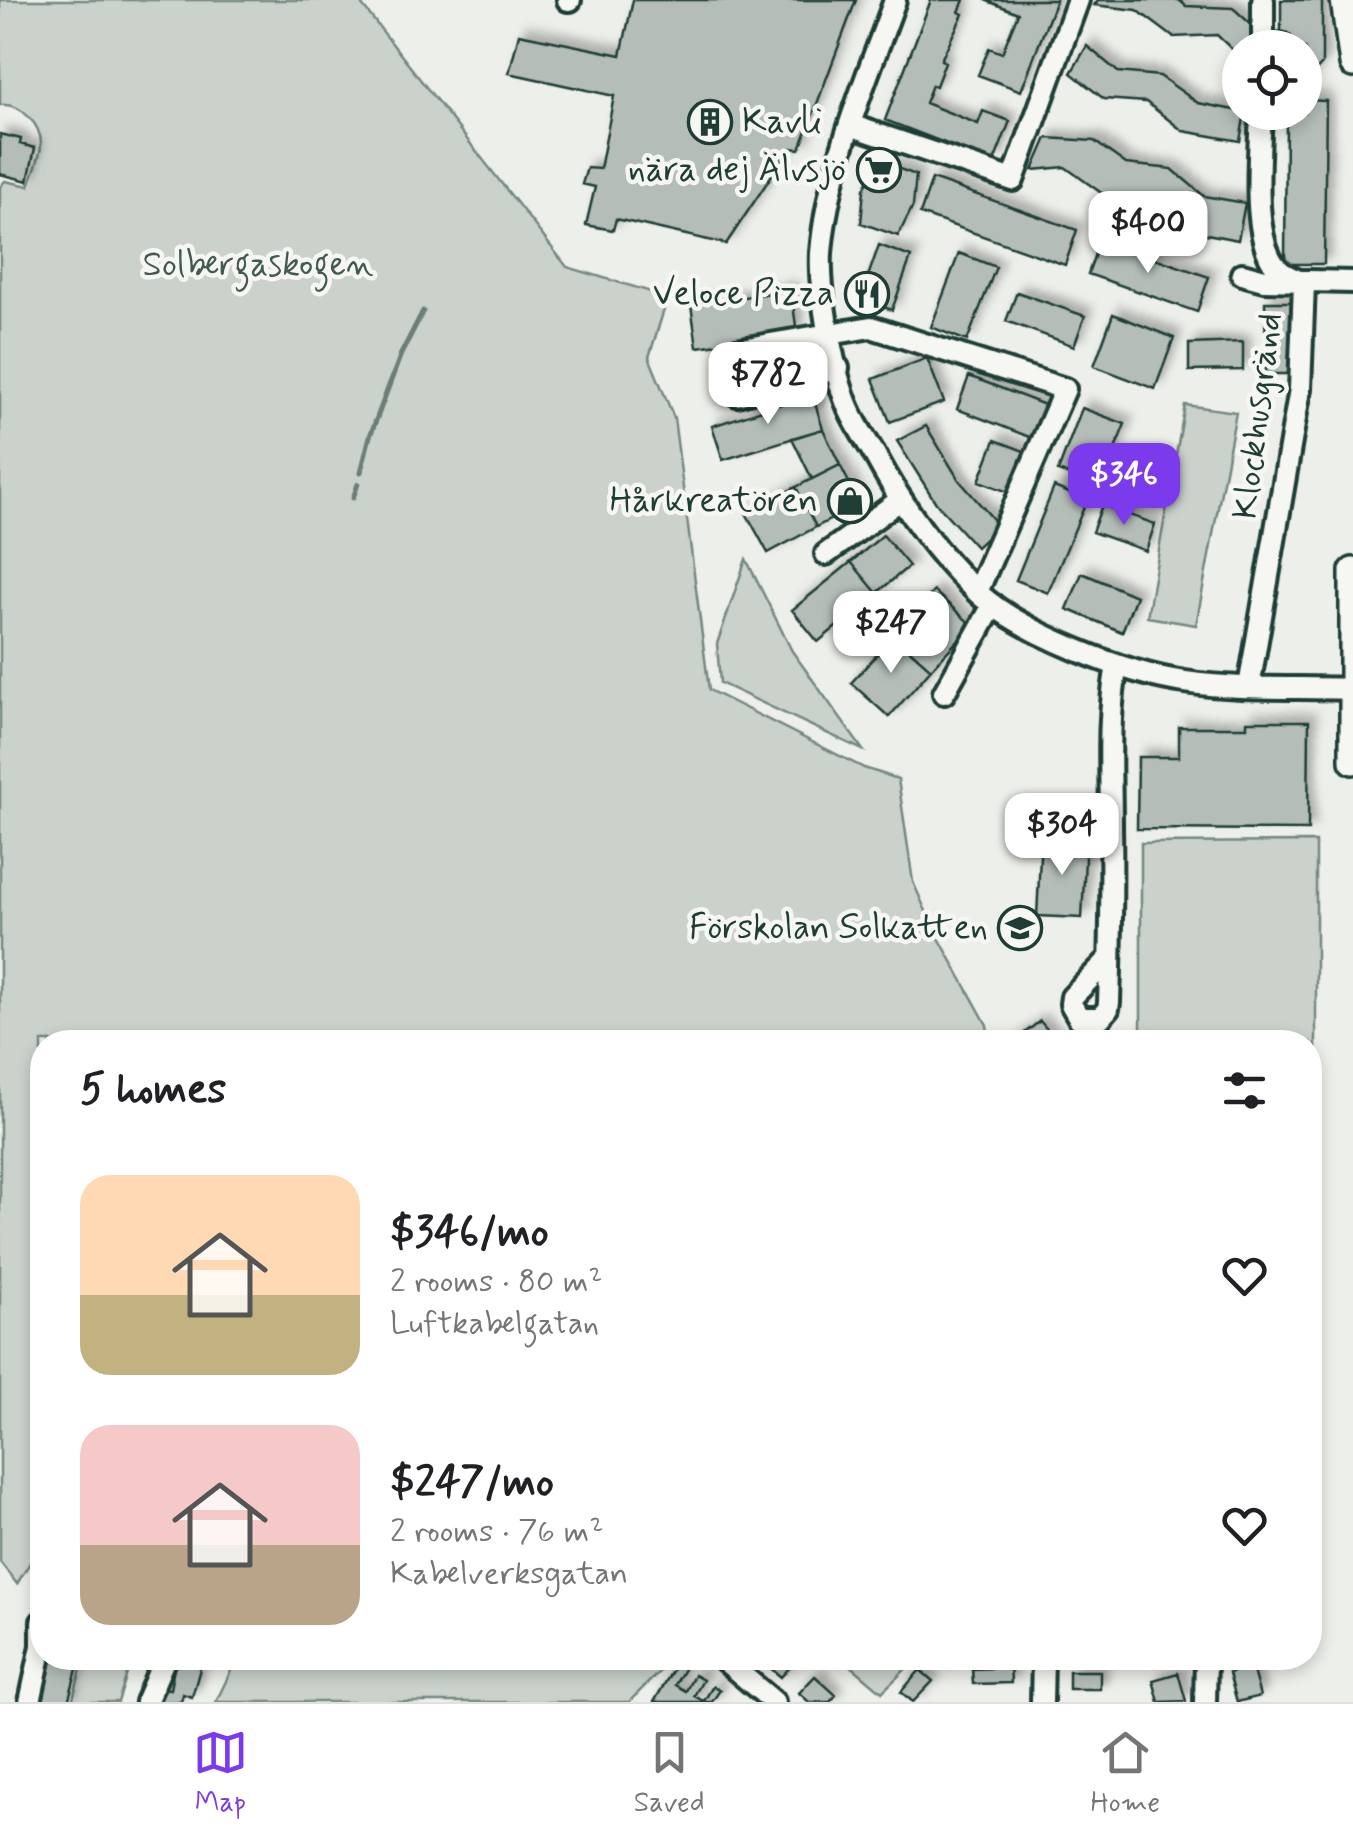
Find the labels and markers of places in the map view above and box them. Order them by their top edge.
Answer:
building icon: Kavli [687,99,733,145]
place label: Kavli [742,99,822,145]
place label: nära dej Älvsjö [628,147,846,193]
supermarket icon: nära dej Älvsjö [856,147,902,193]
pin: $400 [1089,191,1207,276]
place label: Veloce Pizza [653,271,834,317]
restaurant icon: Veloce Pizza [844,271,890,317]
pin: $782 [709,342,827,427]
pin: $346 [1065,443,1183,528]
place label: Hårkreatören [609,478,818,524]
shop icon: Hårkreatören [827,478,873,524]
pin: $247 [832,591,950,676]
pin: $304 [1003,793,1121,878]
place label: Förskolan Solkatten [689,905,988,951]
school or university icon: Förskolan Solkatten [997,905,1043,951]

